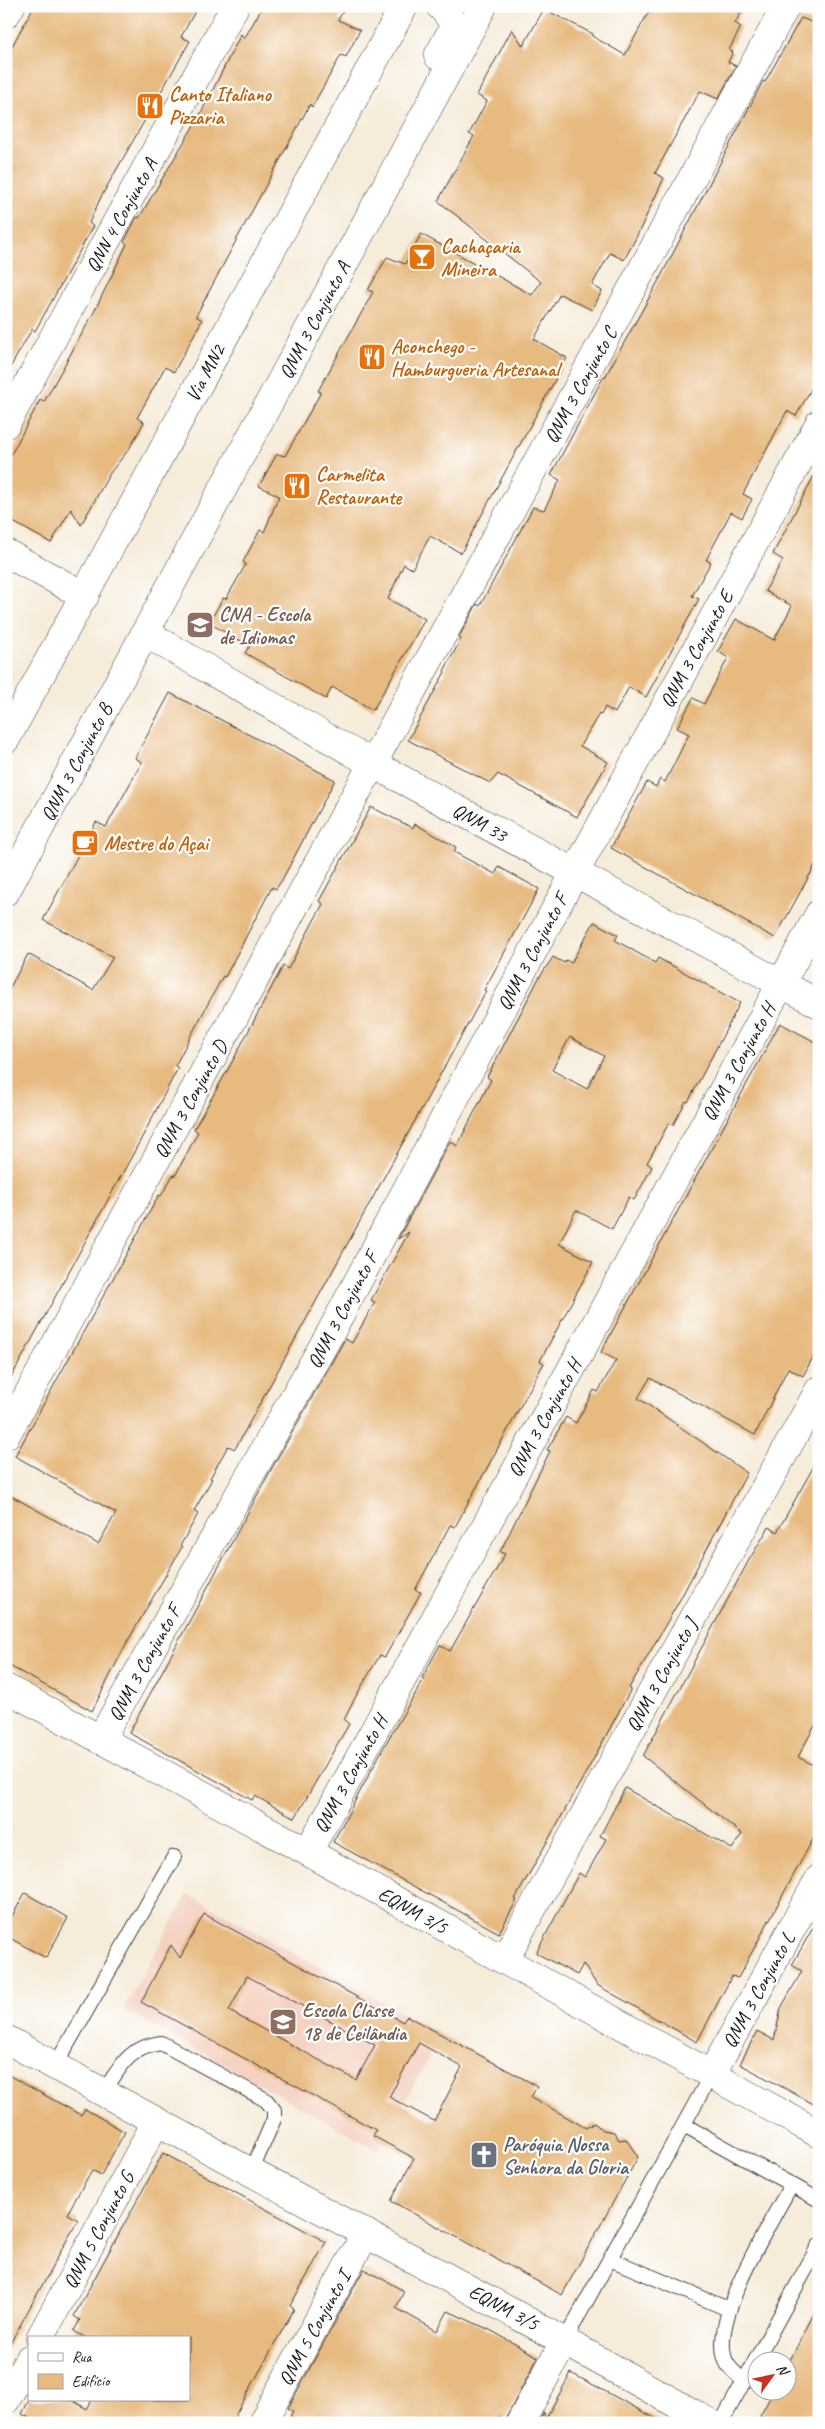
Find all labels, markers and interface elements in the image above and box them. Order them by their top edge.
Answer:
place label: Canto Italiano Pizzaria [169,82,272,130]
restaurant icon: Canto Italiano Pizzaria [135,91,165,121]
street label: QNN 4 Conjunto A [80,153,163,276]
place label: Cachaçaria Mineira [441,234,521,282]
bar icon: Cachaçaria Mineira [407,242,437,272]
street label: QNM 3 Conjunto A [273,257,356,383]
street label: QNM 3 Conjunto C [538,321,624,447]
place label: Aconchego - Hamburgueria Artesanal [391,334,563,382]
street label: Via MN2 [180,339,232,406]
restaurant icon: Aconchego - Hamburgueria Artesanal [357,342,387,372]
place label: Carmelita Restaurante [316,462,402,510]
restaurant icon: Carmelita Restaurante [282,471,312,501]
street label: QNM 3 Conjunto E [654,584,740,712]
place label: CNA - Escola de Idiomas [219,602,312,650]
school or university icon: CNA - Escola de Idiomas [185,610,215,640]
street label: QNM 3 Conjunto B [35,698,119,825]
street label: QNM 33 [448,797,513,849]
cafe icon: Mestre do Açai [70,828,100,858]
place label: Mestre do Açai [104,831,211,856]
street label: QNM 3 Conjunto F [491,886,575,1015]
street label: QNM 3 Conjunto H [696,996,783,1125]
street label: QNM 3 Conjunto D [148,1035,234,1162]
street label: QNM 3 Conjunto F [301,1244,385,1373]
street label: QNM 3 Conjunto H [502,1352,589,1481]
street label: QNM 3 Conjunto F [102,1598,188,1725]
street label: QNM 3 Conjunto J [620,1612,704,1736]
street label: QNM 3 Conjunto H [308,1708,395,1837]
street label: EQNM 3/5 [374,1881,453,1940]
street label: QNM 3 Conjunto L [717,1928,800,2052]
place label: Escola Classe 18 de Ceilândia [302,1998,408,2046]
school or university icon: Escola Classe 18 de Ceilândia [268,2007,298,2037]
place label: Paróquia Nossa Senhora da Gloria [503,2132,630,2180]
church icon: Paróquia Nossa Senhora da Gloria [469,2140,499,2170]
street label: QNM 5 Conjunto G [57,2166,141,2293]
street label: QNM 5 Conjunto I [273,2262,359,2390]
street label: EQNM 3/5 [465,2279,544,2337]
legend [28,2336,190,2402]
text: Rua [72,2348,92,2367]
north arrow [748,2352,798,2402]
text: N [773,2361,793,2379]
text: Edifício [72,2372,111,2391]

